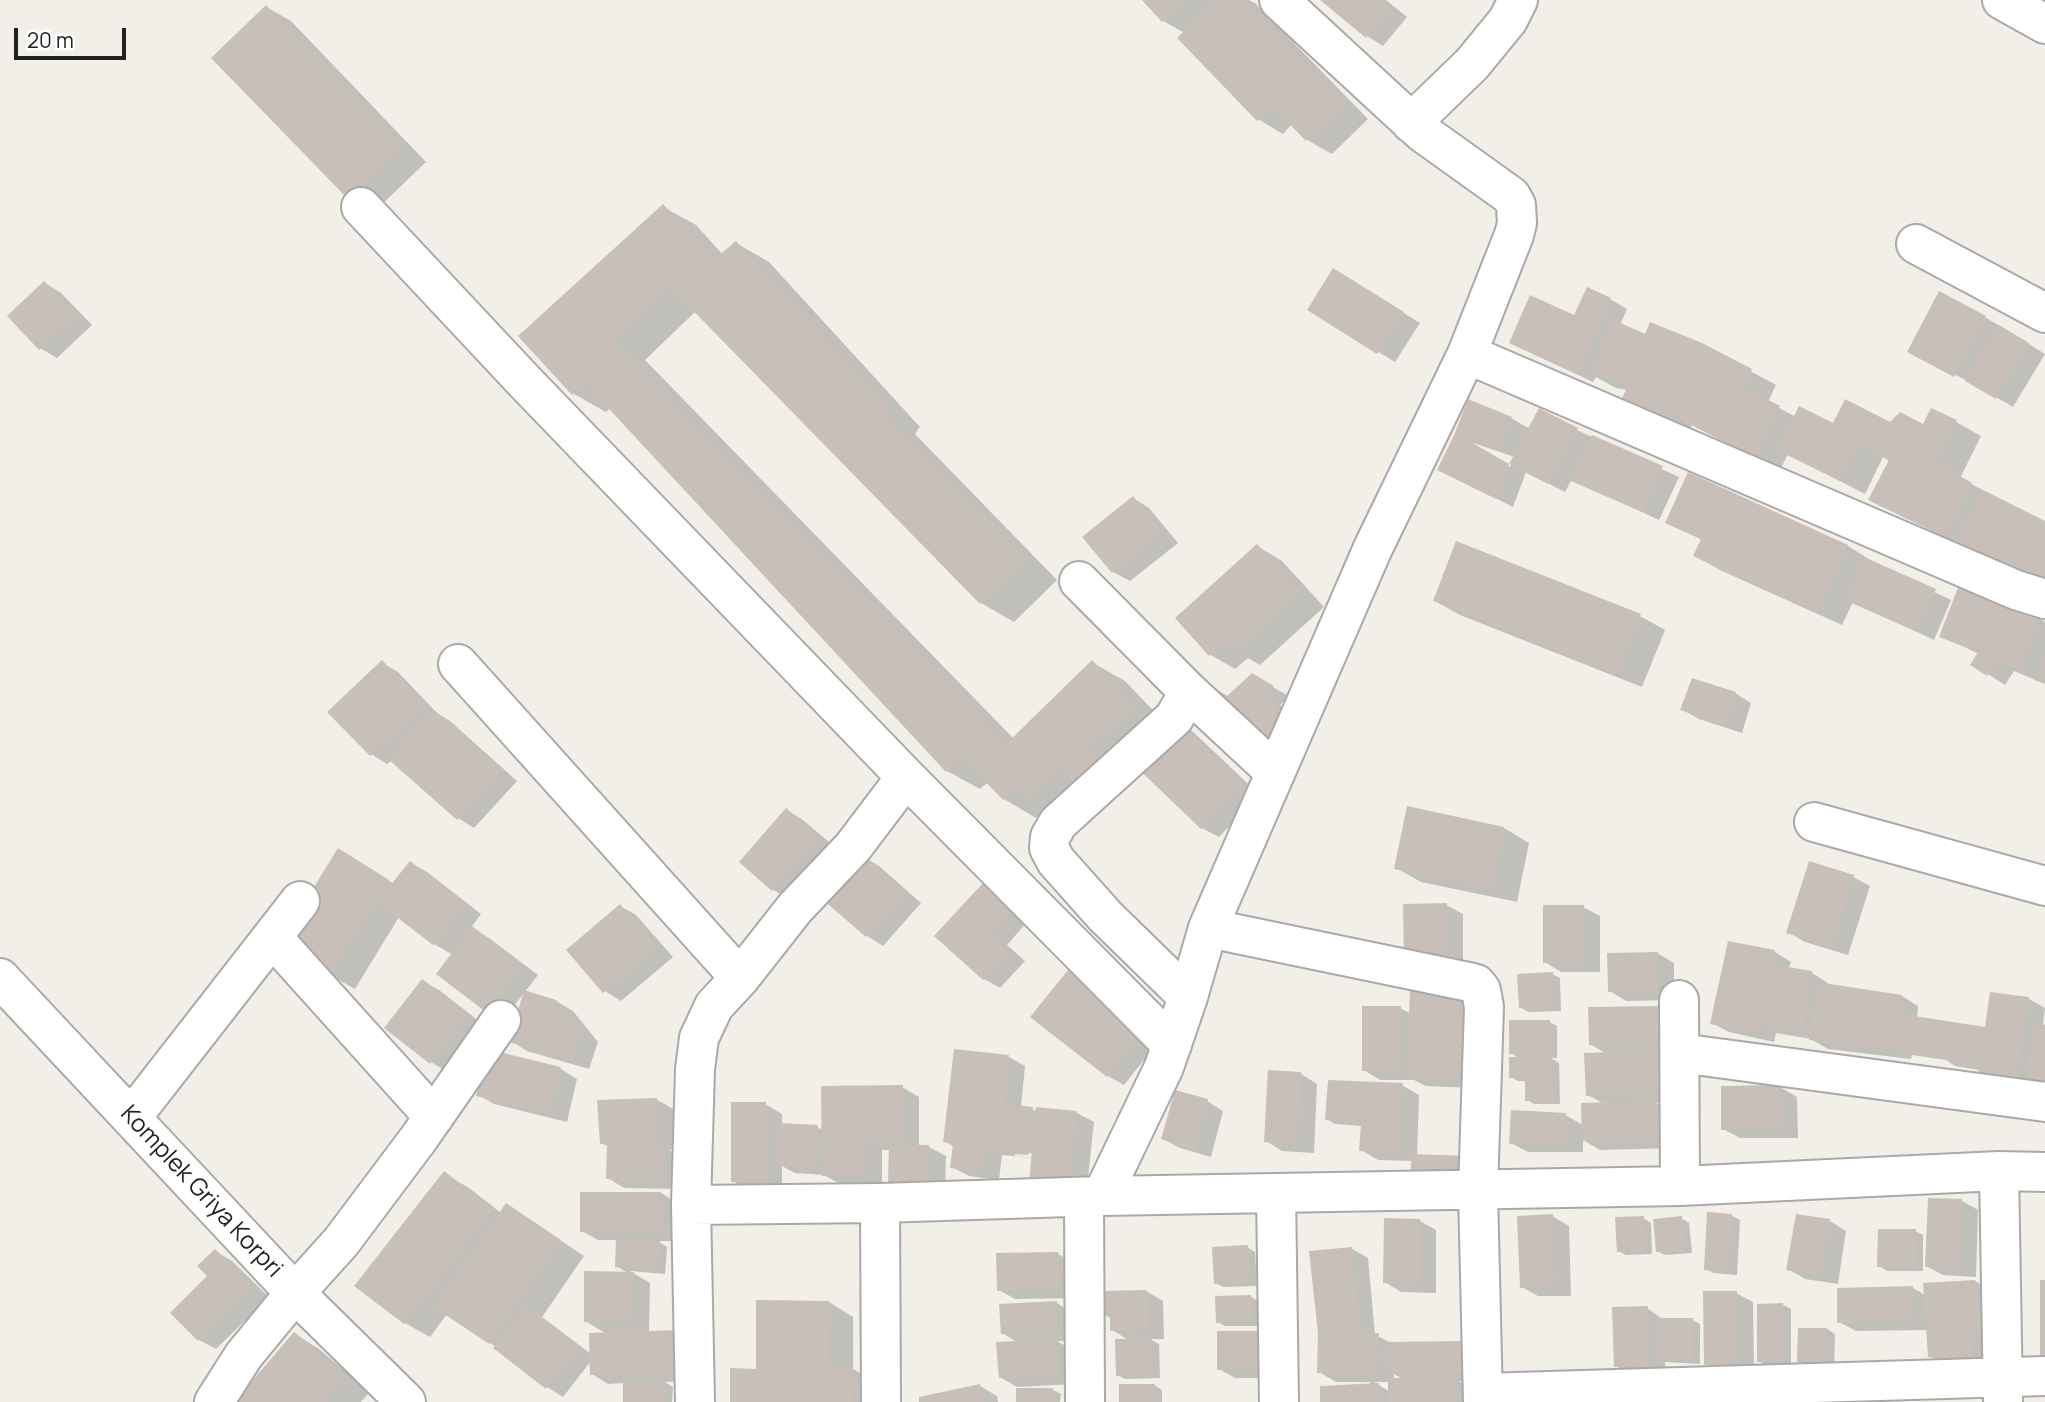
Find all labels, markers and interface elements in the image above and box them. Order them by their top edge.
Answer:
scale bar [18,14,130,58]
text: 20 m [27,26,74,54]
street label: Komplek Griya Korpri [114,1100,288,1284]

